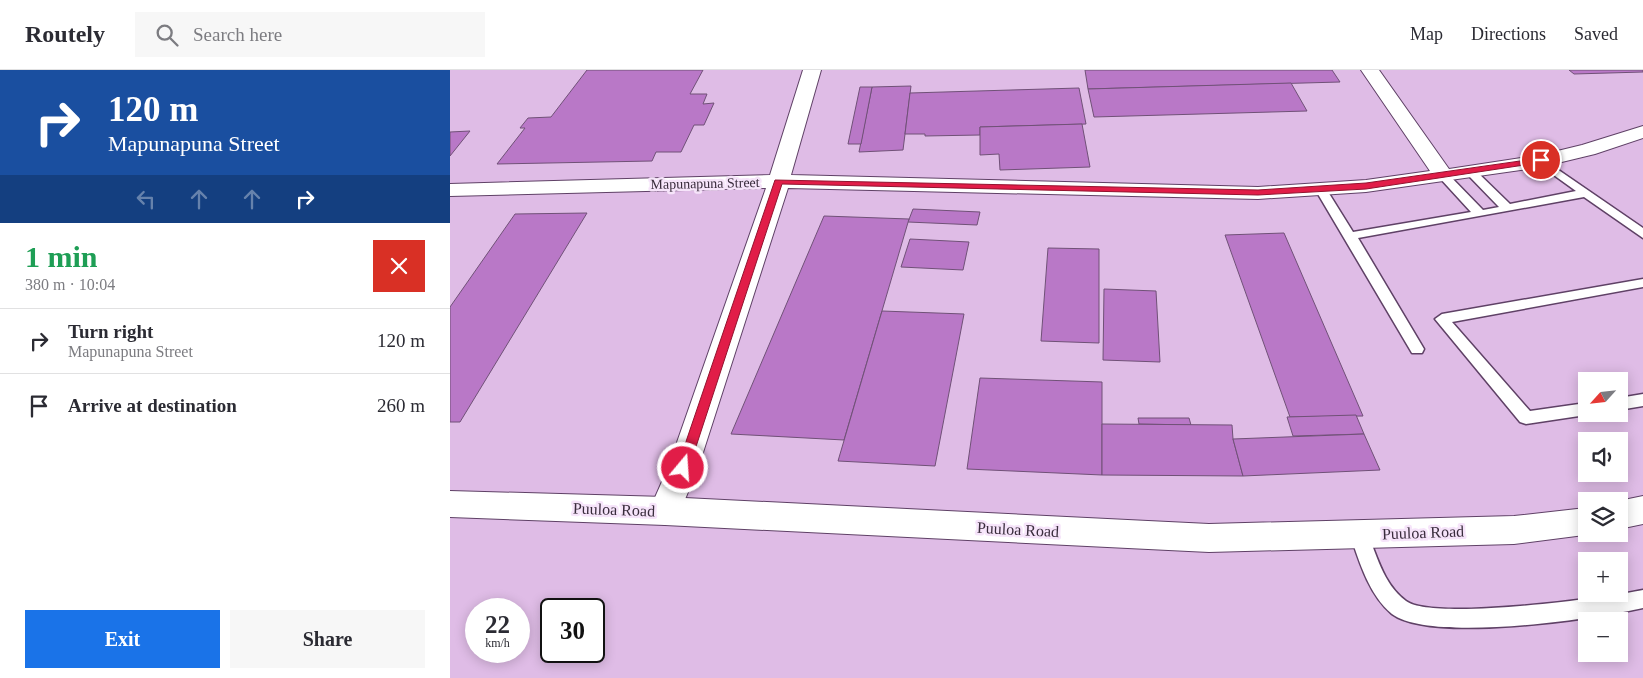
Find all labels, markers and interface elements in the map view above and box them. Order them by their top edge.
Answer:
search box [135,12,485,57]
text: Routely [25,21,105,47]
icon: search [153,21,181,49]
text: Search here [193,24,282,45]
text: Map [1410,24,1443,44]
text: Directions [1471,24,1546,44]
text: Saved [1574,24,1618,44]
icon: right [25,90,90,155]
text: 120 m [108,90,198,129]
text: Mapunapuna Street [108,131,280,156]
pin [1520,139,1562,181]
icon: arrive [1527,146,1555,174]
street label: Mapunapuna Street [650,175,760,192]
icon: left [132,185,160,213]
icon: ahead [185,185,213,213]
icon: ahead [238,185,266,213]
icon: right [291,185,319,213]
text: 1 min [25,240,98,273]
button: close [373,240,425,292]
text: 380 m · 10:04 [25,276,115,293]
text: Turn right [68,321,153,342]
icon: right [25,327,53,355]
text: 120 m [377,330,425,351]
text: Mapunapuna Street [68,343,193,360]
north arrow [1578,372,1628,422]
map controls [1578,372,1628,662]
icon: arrive [25,392,53,420]
text: Arrive at destination [68,395,237,416]
text: 260 m [377,395,425,416]
button: sound [1578,432,1628,482]
position arrow [656,441,708,493]
button: layers [1578,492,1628,542]
street label: Puuloa Road [573,500,655,519]
street label: Puuloa Road [976,519,1059,540]
street label: Puuloa Road [1382,523,1464,542]
button: + [1578,552,1628,602]
speed limit sign: 30 [540,598,605,663]
button: Exit [25,610,220,668]
button: Share [230,610,425,668]
text: 22 [485,611,510,638]
button: − [1578,612,1628,662]
text: km/h [485,636,510,650]

